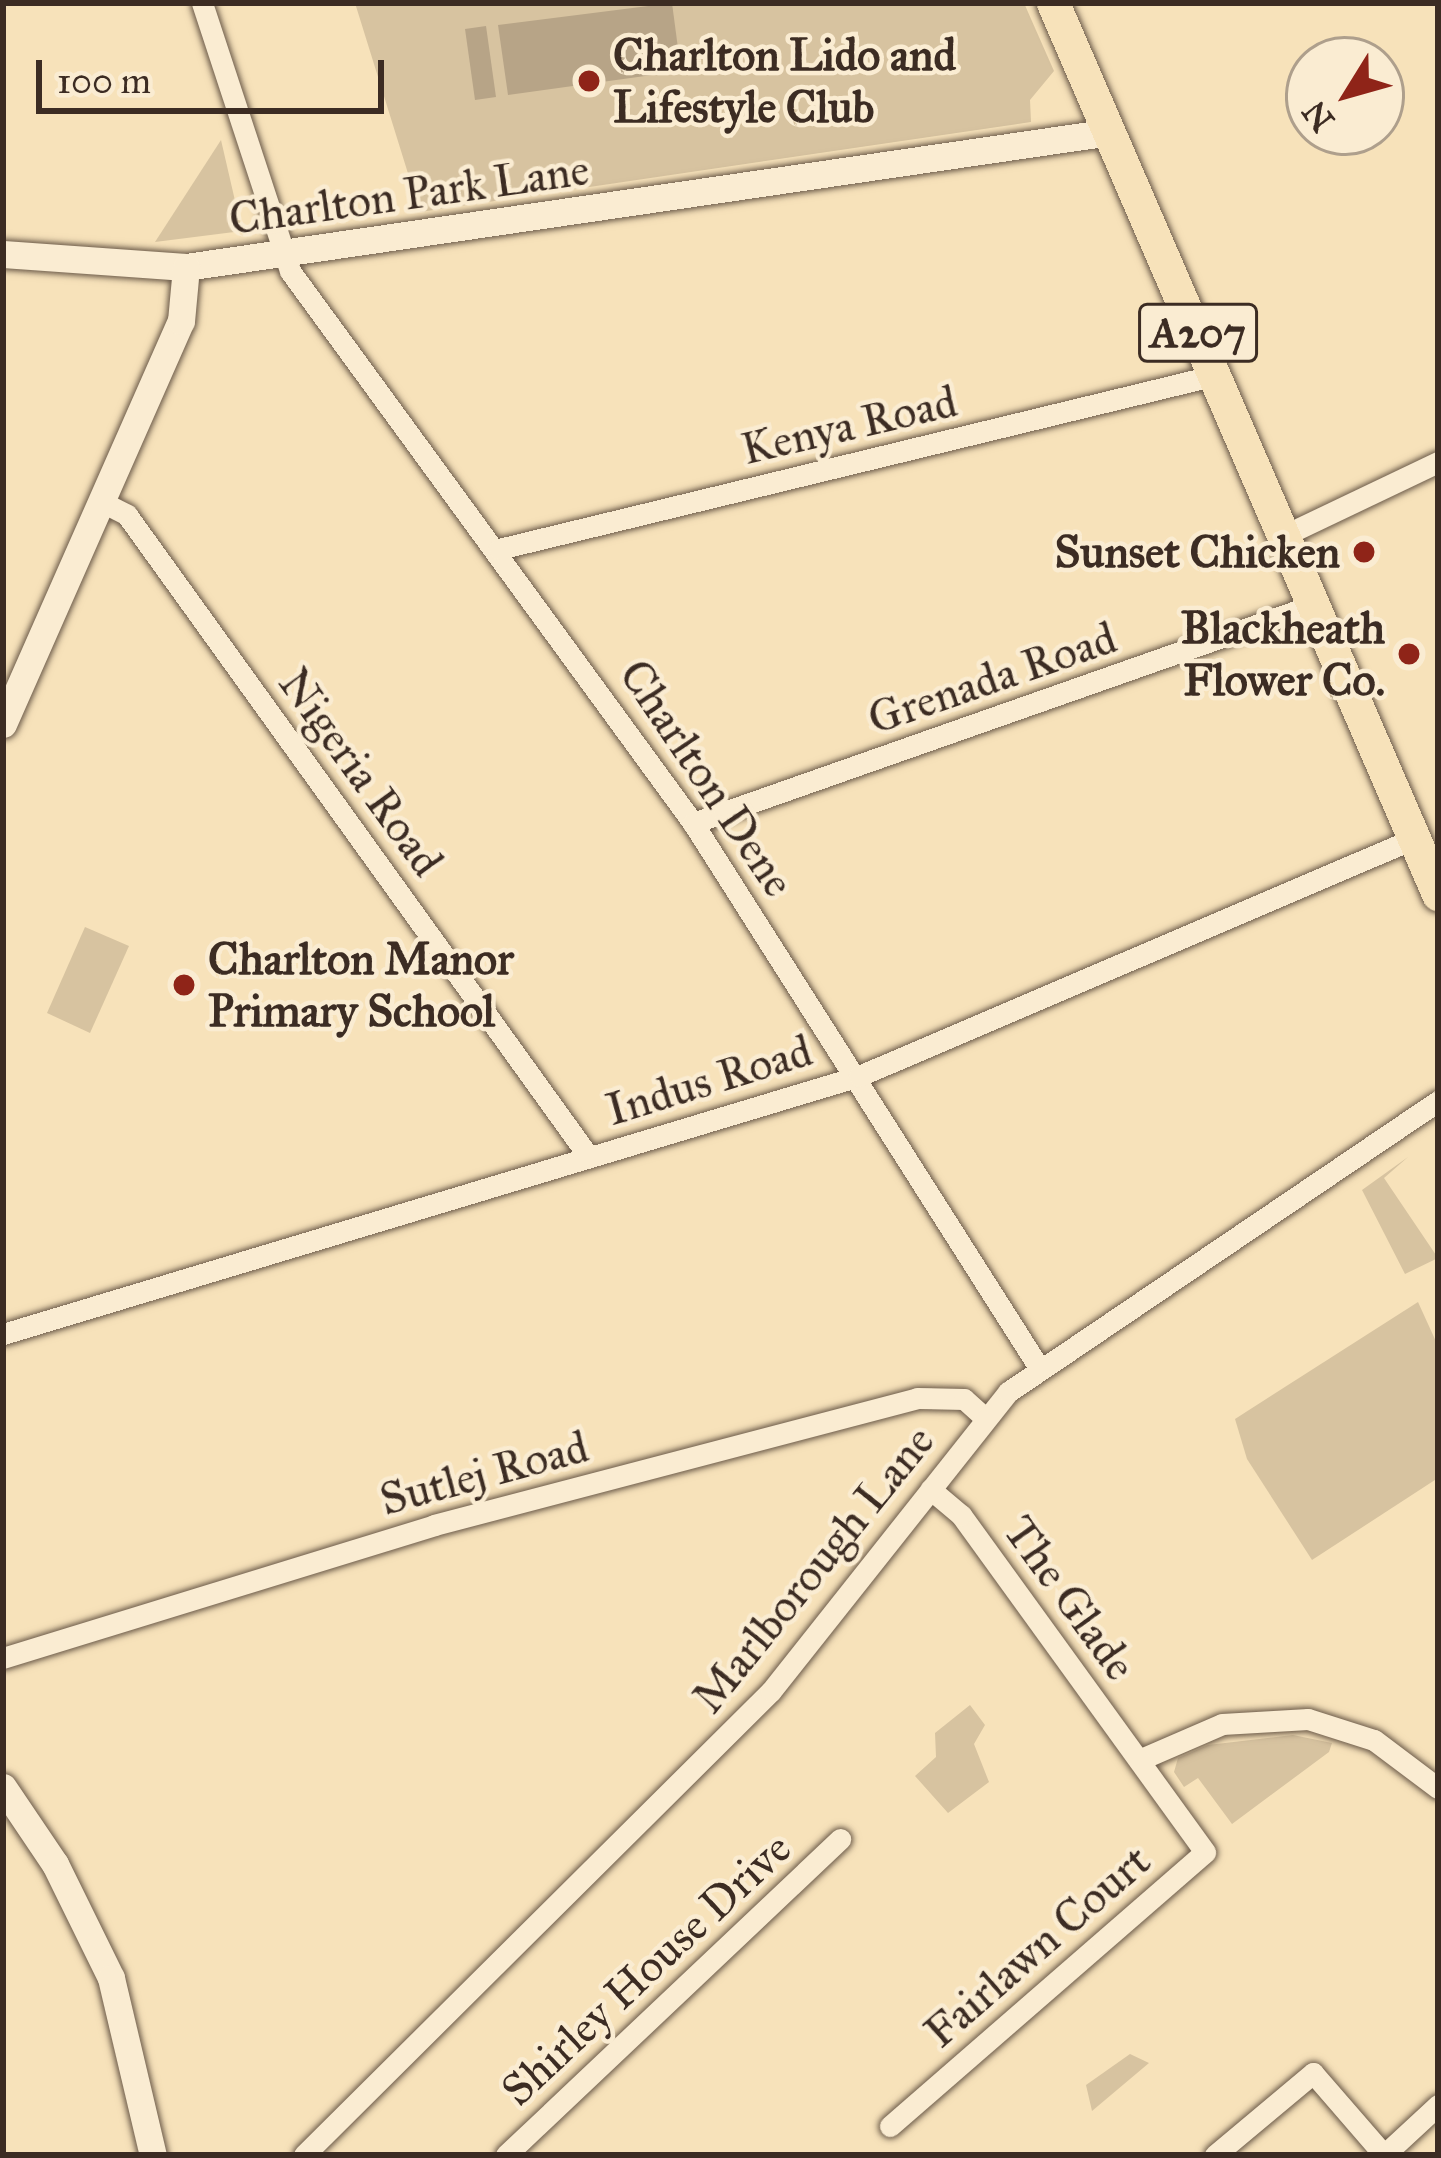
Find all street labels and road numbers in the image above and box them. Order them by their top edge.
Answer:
street label: Charlton Park Lane [226,142,592,246]
road number: A207 [1138,297,1258,369]
street label: Kenya Road [736,374,962,476]
street label: Grenada Road [861,610,1123,746]
street label: Charlton Dene [608,649,806,907]
street label: Nigeria Road [267,657,455,887]
street label: Indus Road [600,1023,818,1137]
street label: Marlborough Lane [681,1415,945,1723]
street label: Sutlej Road [374,1419,594,1527]
street label: The Glade [992,1505,1148,1691]
street label: Shirley House Drive [490,1821,802,2117]
street label: Fairlawn Court [913,1833,1161,2059]

